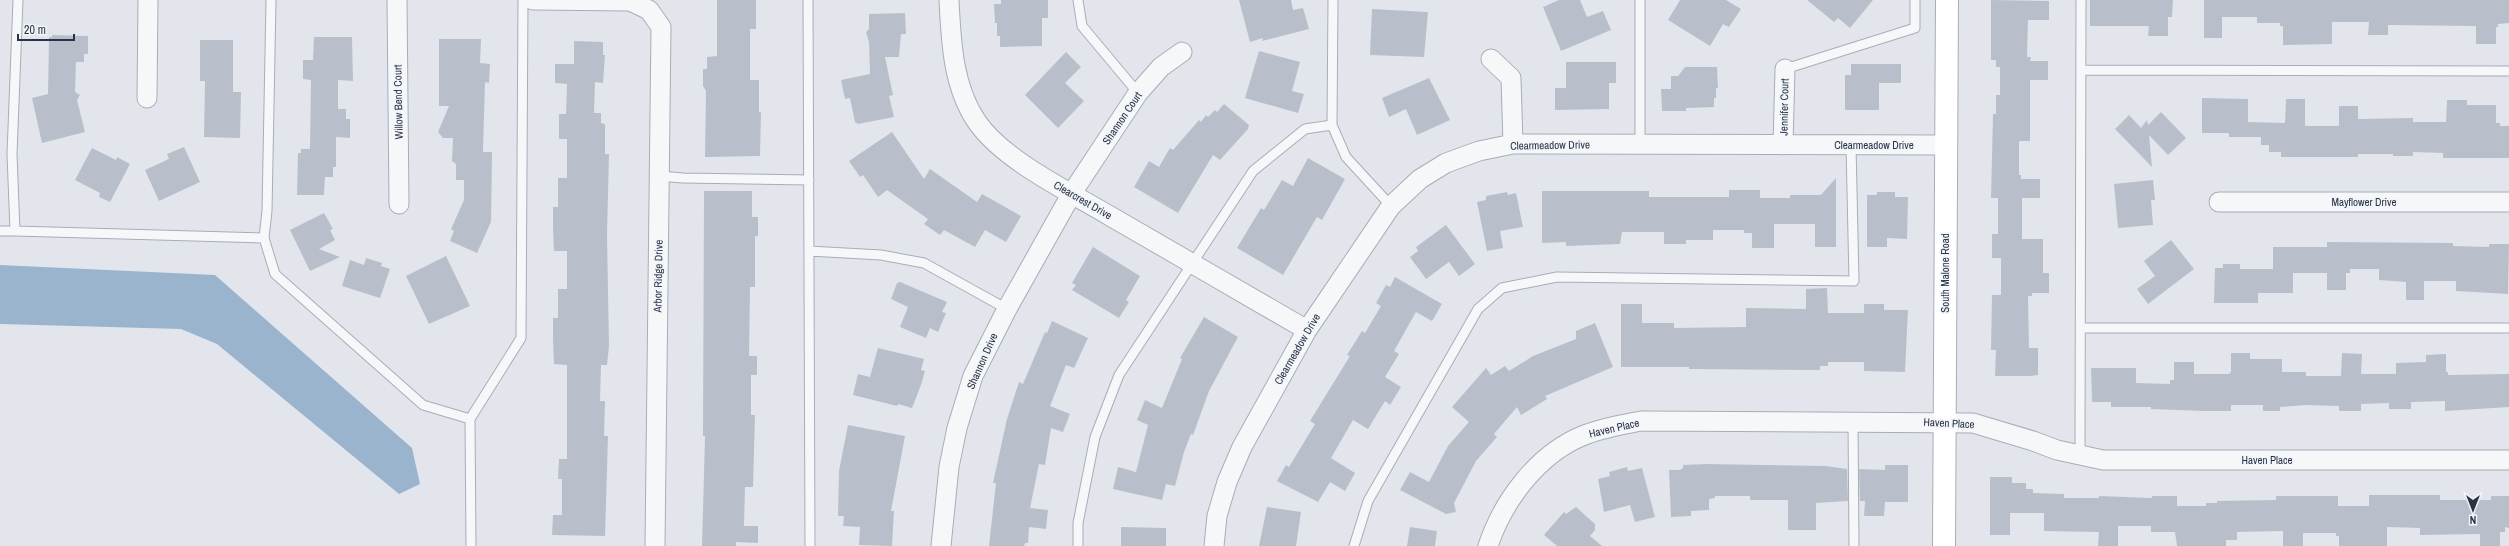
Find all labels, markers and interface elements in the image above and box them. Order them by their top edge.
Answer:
scale bar [18,16,74,42]
text: 20 m [24,22,46,38]
street label: Willow Bend Court [390,64,406,139]
street label: Jennifer Court [1777,78,1792,136]
street label: Shannon Court [1099,89,1145,147]
street label: Clearmeadow Drive [1510,137,1590,153]
street label: Clearmeadow Drive [1834,138,1914,152]
street label: Clearcrest Drive [1051,178,1115,222]
street label: Mayflower Drive [2331,195,2397,209]
street label: South Malone Road [1938,233,1952,313]
street label: Arbor Ridge Drive [650,240,666,313]
street label: Clearmeadow Drive [1271,311,1323,387]
street label: Shannon Drive [963,331,1001,391]
street label: Haven Place [1588,415,1640,441]
street label: Haven Place [1923,415,1975,431]
street label: Haven Place [2241,453,2293,467]
north arrow [2453,490,2493,530]
text: N [2470,513,2476,527]

